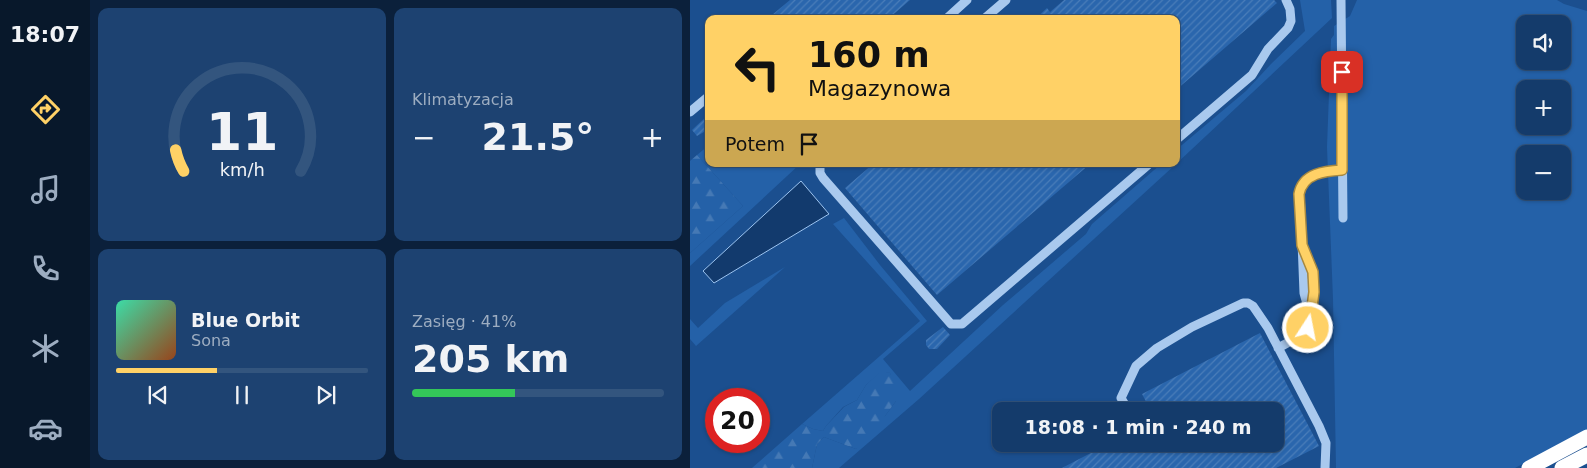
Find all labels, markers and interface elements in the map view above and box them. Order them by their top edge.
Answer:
map controls [1516,15,1571,200]
button: sound [1516,15,1571,70]
text: 18:07 [10,22,80,47]
icon: left [725,35,790,100]
text: 160 m [808,35,930,75]
pin [1321,51,1363,93]
icon: arrive [1328,58,1356,86]
text: Magazynowa [808,76,951,101]
button: + [1516,80,1571,135]
text: Klimatyzacja [412,90,514,109]
icon: directions [28,92,63,127]
text: 11 [206,102,278,162]
text: 21.5° [482,115,594,159]
text: − [412,121,435,154]
text: + [641,121,664,154]
icon: arrive [795,130,823,158]
text: Potem [725,133,785,155]
button: − [1516,145,1571,200]
text: km/h [219,159,265,180]
icon: music [28,172,63,207]
icon: phone [28,251,63,286]
position arrow [1281,301,1333,353]
text: Blue Orbit [191,309,300,331]
text: Zasięg · 41% [412,312,516,331]
icon: climate [28,331,63,366]
text: Sona [191,331,231,350]
text: 205 km [412,337,569,381]
icon: previous [144,381,172,409]
icon: pause [228,381,256,409]
icon: next [312,381,340,409]
speed limit sign: 20 [705,388,770,453]
icon: car [28,411,63,446]
text: 18:08 · 1 min · 240 m [1024,416,1252,438]

